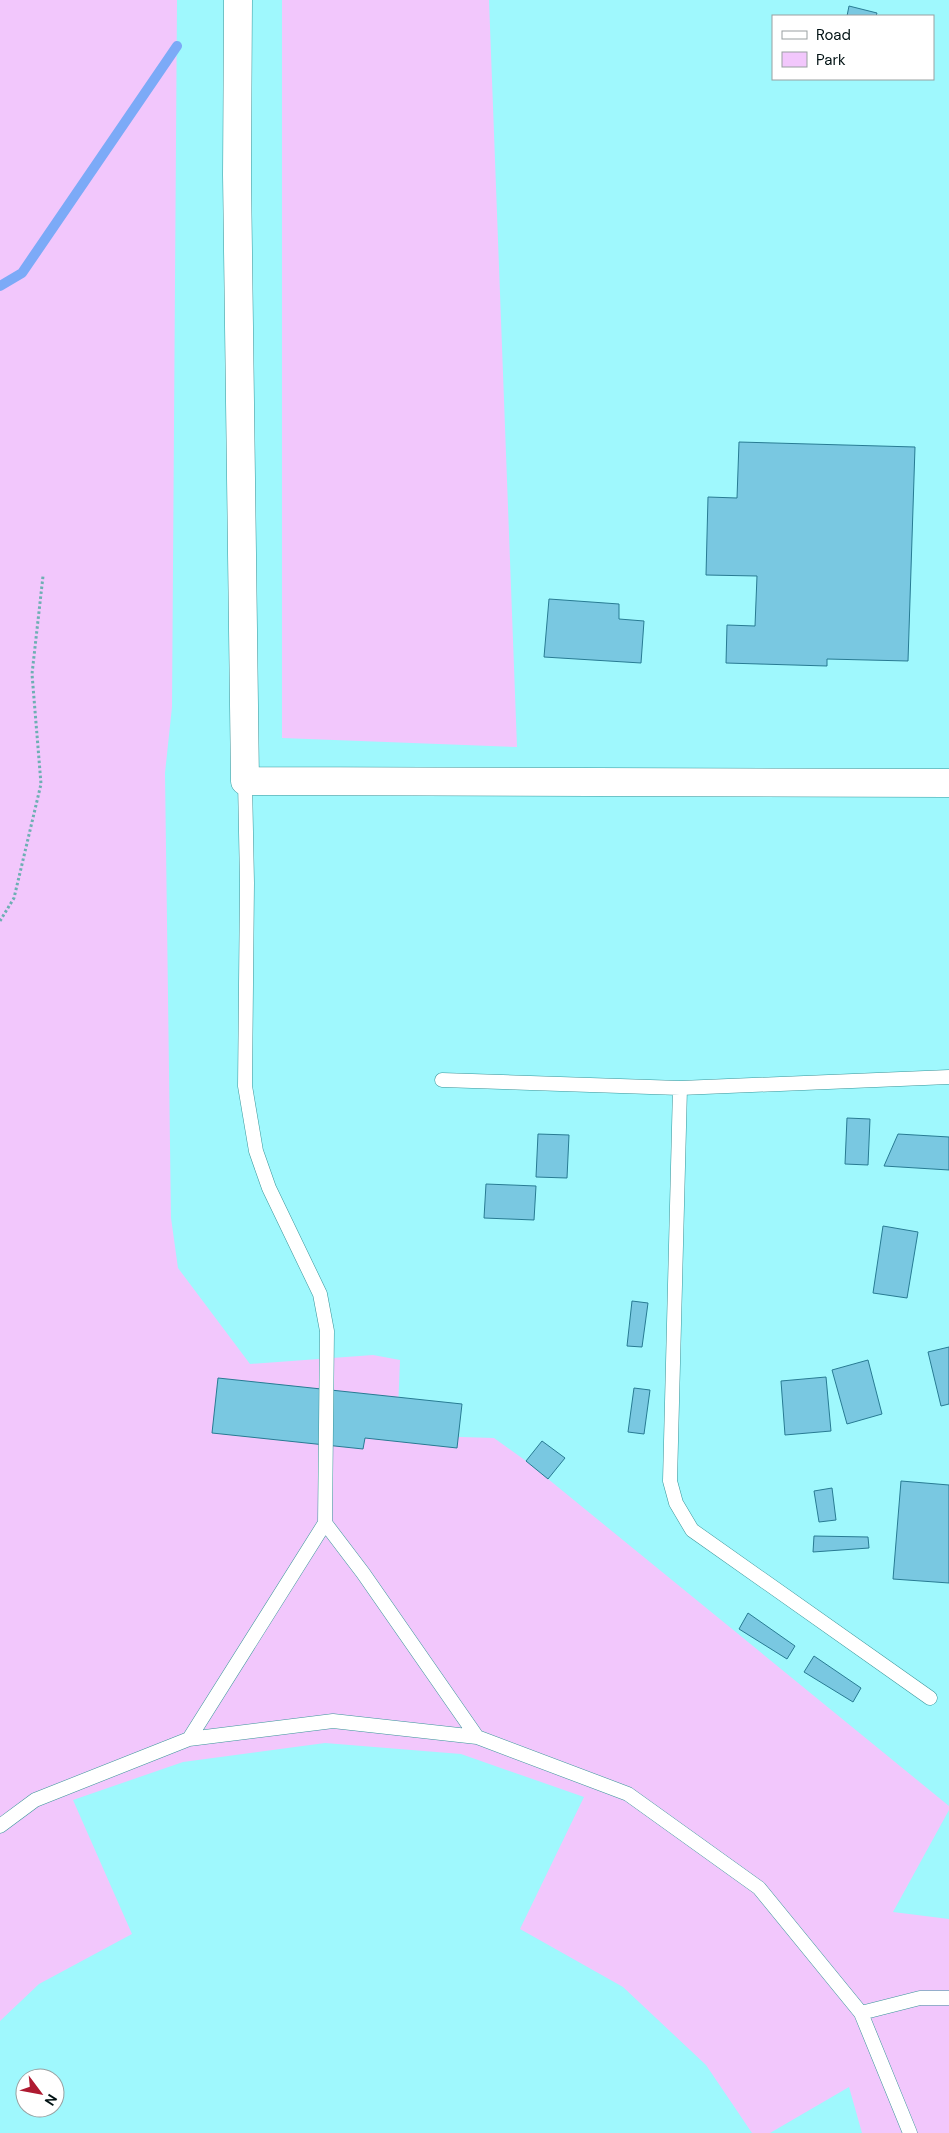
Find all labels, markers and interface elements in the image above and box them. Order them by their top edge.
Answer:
legend [772,15,934,80]
text: Road [816,25,851,45]
text: Park [816,50,846,70]
north arrow [15,2068,65,2118]
text: N [41,2091,61,2109]

